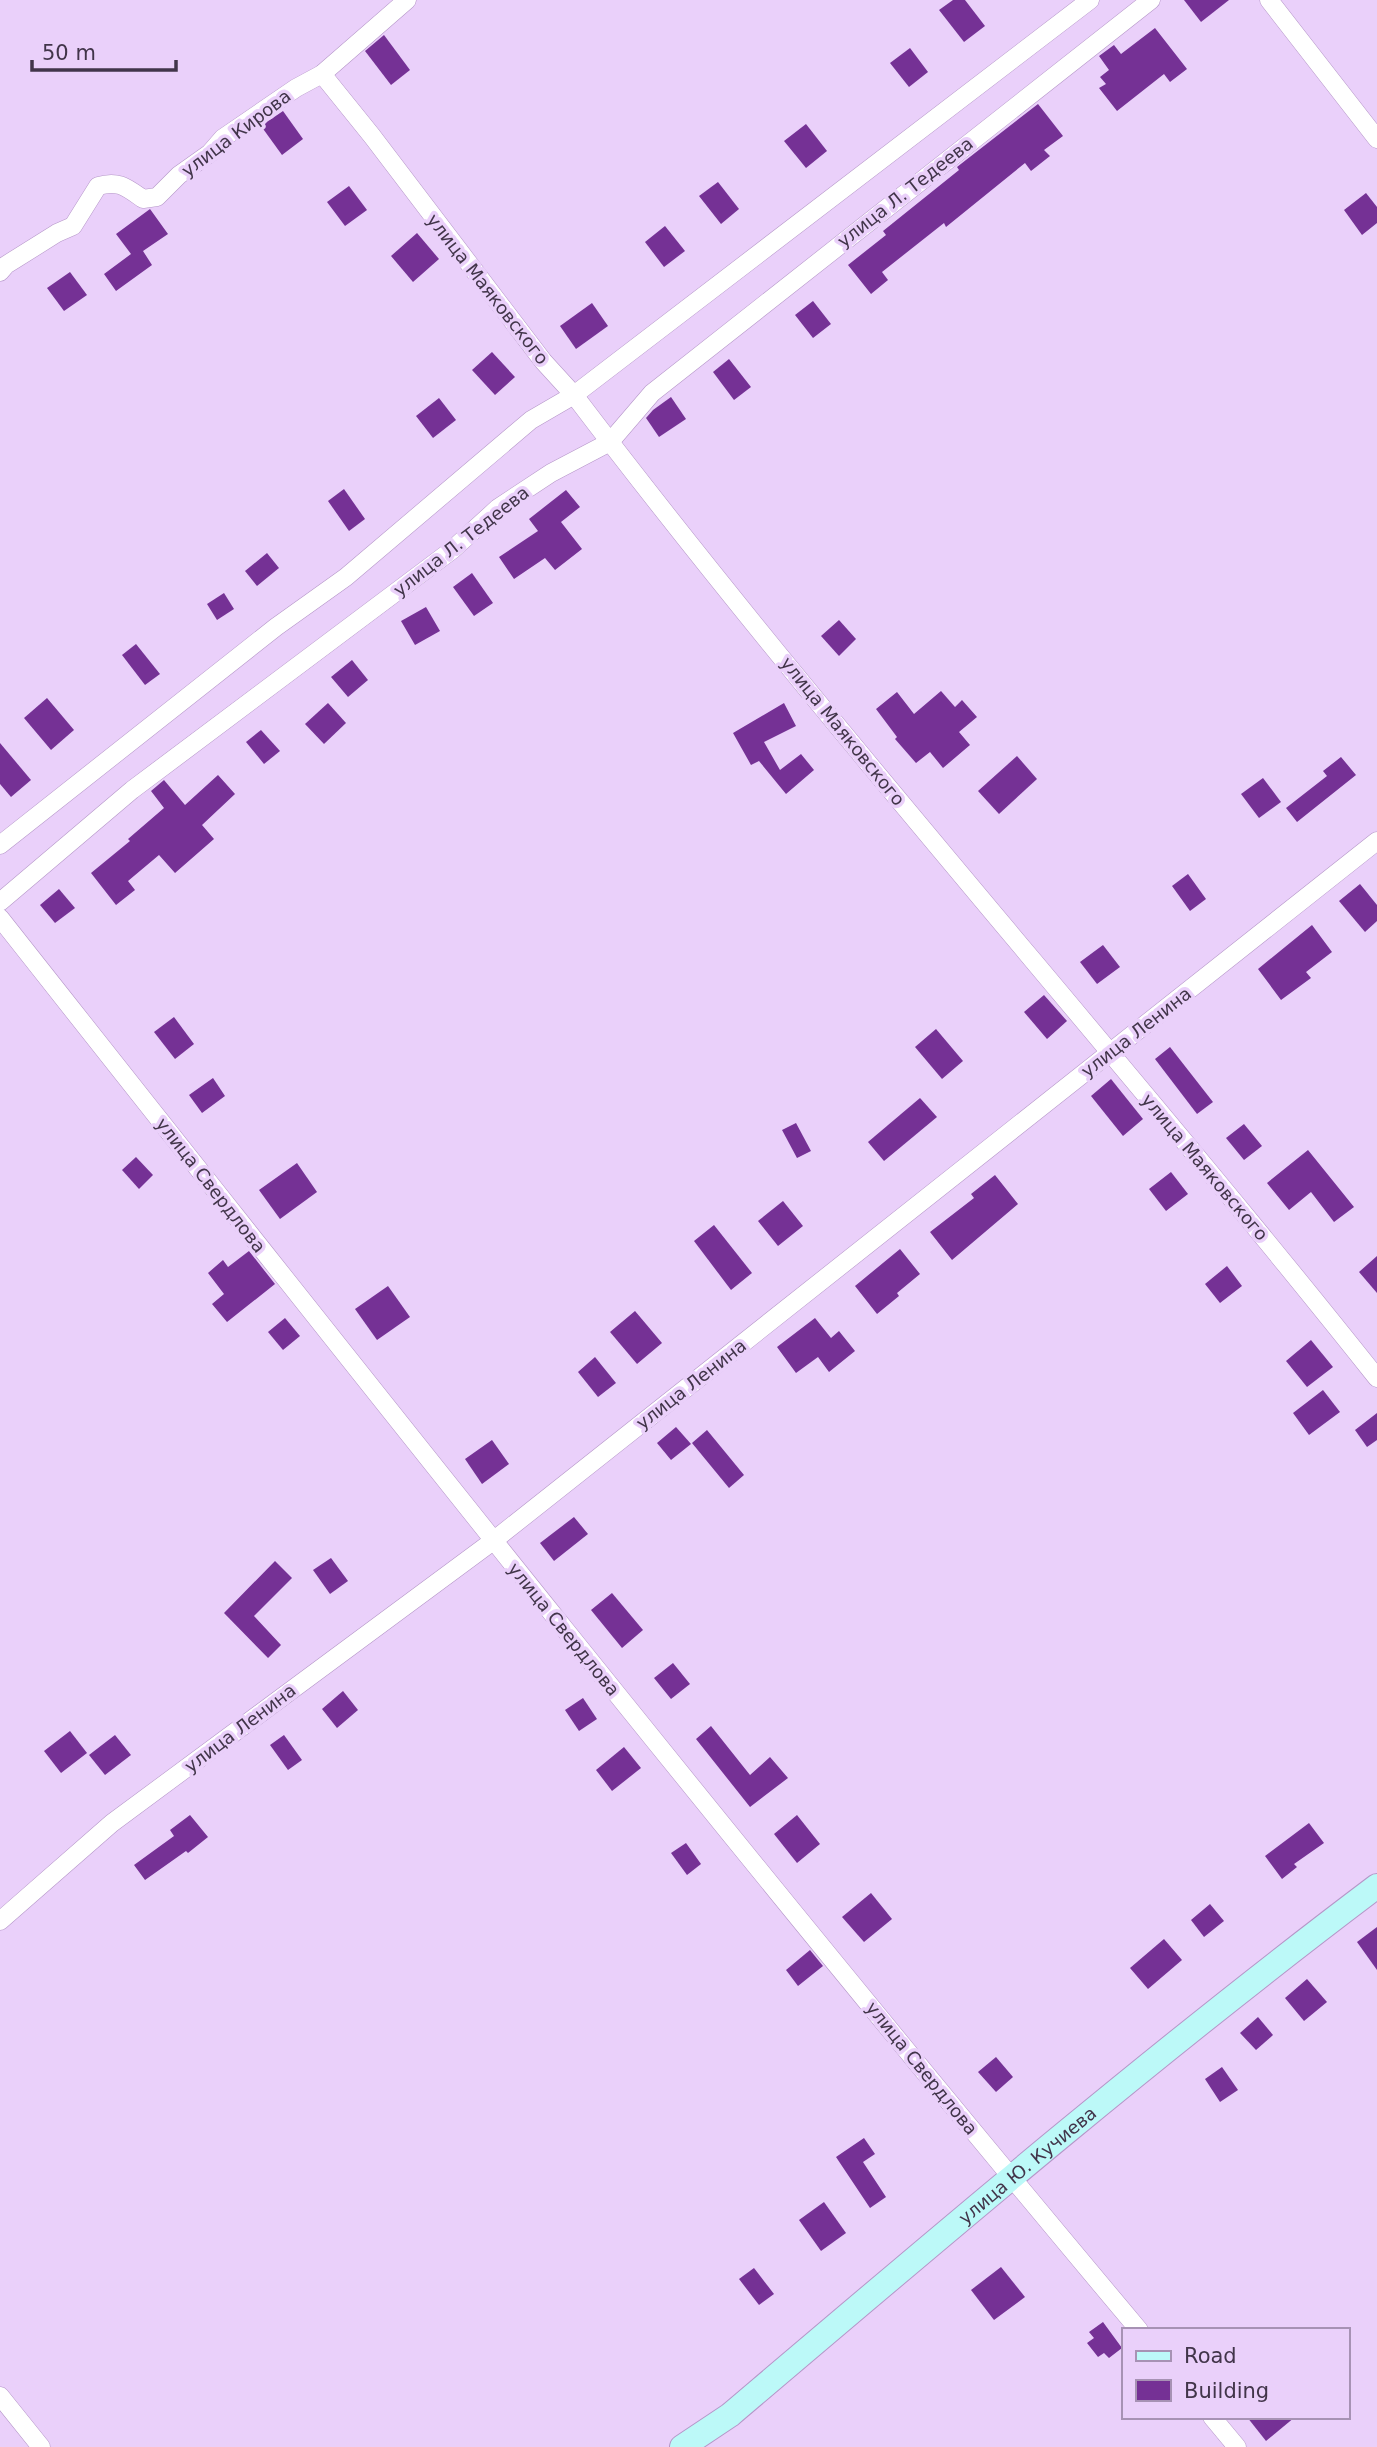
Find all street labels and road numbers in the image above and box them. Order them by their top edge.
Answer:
street label: улица Кирова [177,85,295,181]
street label: улица Л. Тедеева [833,133,977,251]
street label: улица Маяковского [423,210,553,368]
street label: улица Л. Тедеева [389,482,533,600]
street label: улица Маяковского [777,653,909,809]
street label: улица Ленина [1077,983,1195,1081]
street label: улица Маяковского [1137,1089,1273,1245]
street label: улица Свердлова [152,1113,270,1257]
street label: улица Ленина [632,1335,750,1433]
street label: улица Свердлова [504,1558,624,1700]
street label: улица Ленина [180,1679,300,1777]
street label: улица Свердлова [862,1997,982,2139]
street label: улица Ю. Кучиева [954,2102,1100,2228]

